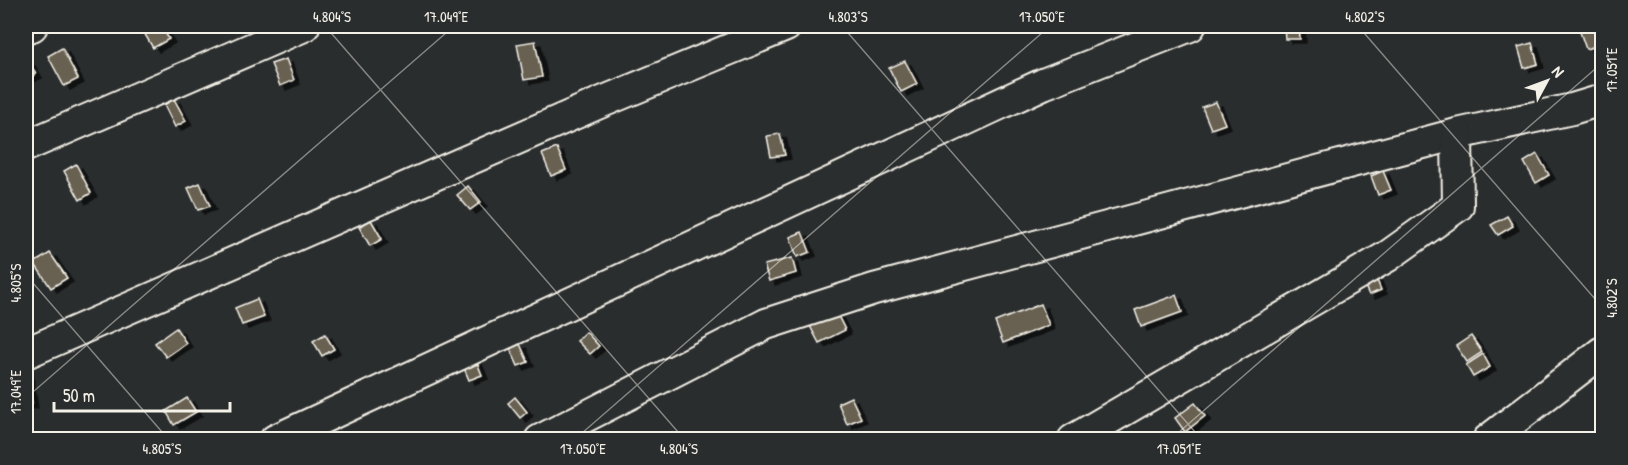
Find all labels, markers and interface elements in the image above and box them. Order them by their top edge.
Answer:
text: 4.804°S [313,6,351,27]
text: 17.049°E [424,6,468,27]
text: 4.803°S [828,6,868,27]
text: 17.050°E [1019,6,1065,27]
text: 4.802°S [1345,6,1385,27]
text: 17.051°E [1601,47,1622,92]
north arrow [1517,51,1577,111]
text: N [1547,61,1570,82]
text: 4.805°S [5,264,26,302]
text: 4.802°S [1601,278,1622,318]
text: 17.049°E [5,370,26,414]
scale bar [54,375,230,413]
text: 50 m [63,383,95,408]
text: 4.805°S [143,438,181,459]
text: 17.050°E [560,438,606,459]
text: 4.804°S [660,438,698,459]
text: 17.051°E [1157,438,1202,459]

